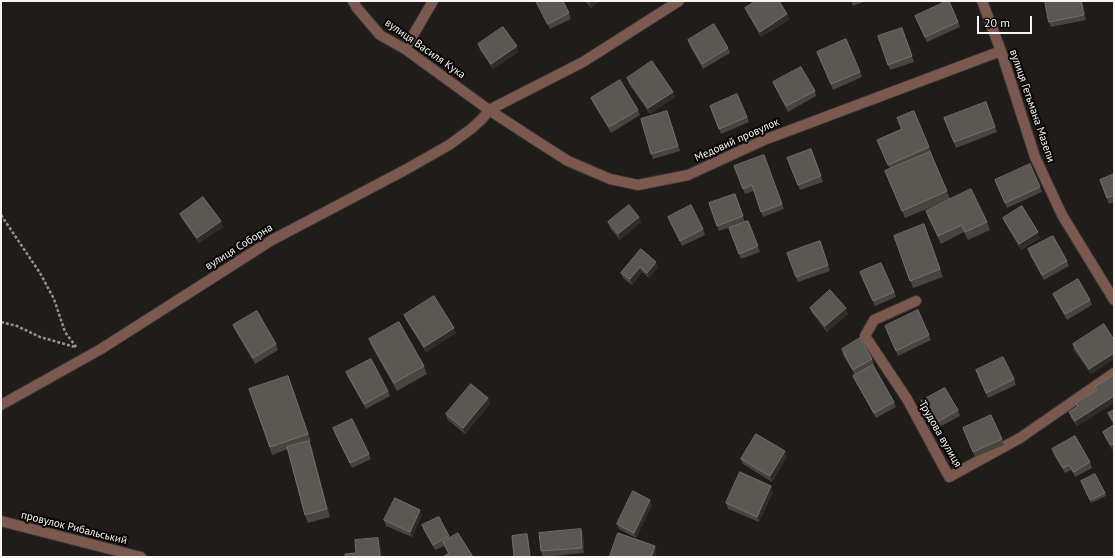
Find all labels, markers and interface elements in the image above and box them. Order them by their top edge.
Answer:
scale bar [979,8,1034,34]
text: 20 m [984,15,1010,30]
street label: вулиця Василя Кука [382,16,468,82]
street label: вулиця Гетьмана Мазепи [1007,48,1057,164]
street label: Медовий провулок [693,115,781,165]
street label: вулиця Соборна [203,221,275,273]
street label: Трудова вулиця [916,398,964,470]
street label: провулок Рибальський [20,508,128,548]

